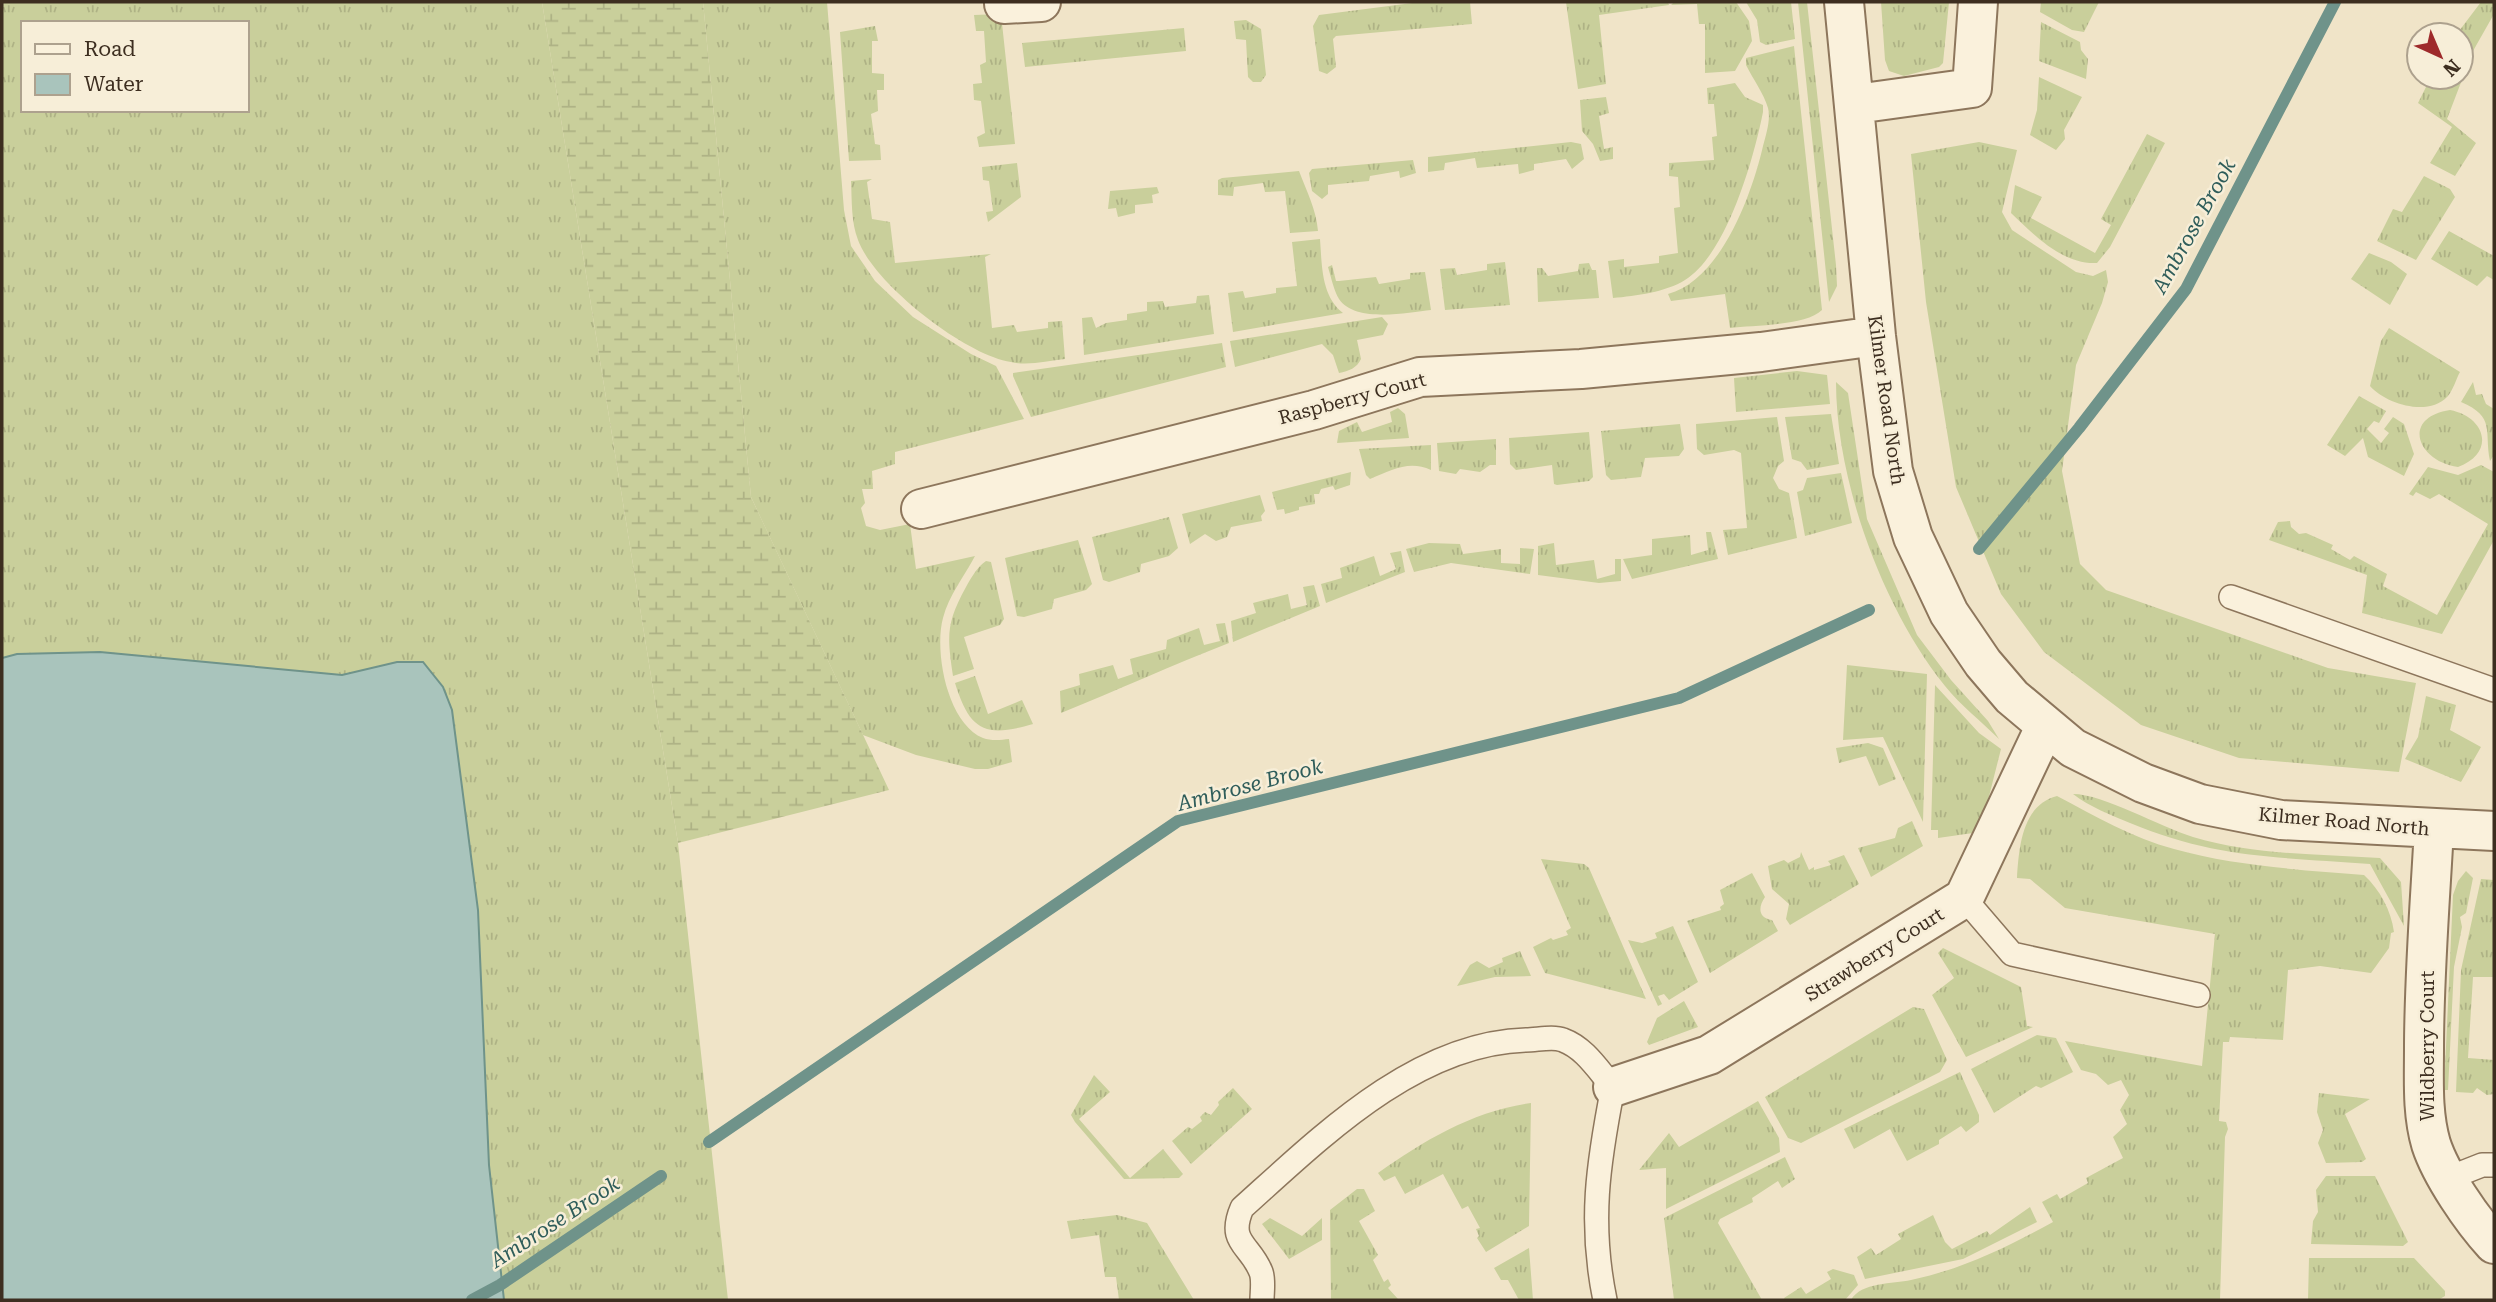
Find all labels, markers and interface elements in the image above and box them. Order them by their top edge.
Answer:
legend [21,21,248,112]
north arrow [2405,21,2475,91]
text: Road [84,37,136,61]
text: N [2438,55,2465,81]
text: Water [84,72,144,96]
water label: Ambrose Brook [2146,154,2241,299]
street label: Kilmer Road North [1863,313,1910,487]
street label: Raspberry Court [1276,368,1428,429]
water label: Ambrose Brook [1173,754,1326,816]
street label: Kilmer Road North [2257,803,2431,840]
street label: Strawberry Court [1801,902,1948,1006]
street label: Wildberry Court [2416,971,2439,1121]
water label: Ambrose Brook [484,1171,625,1274]

